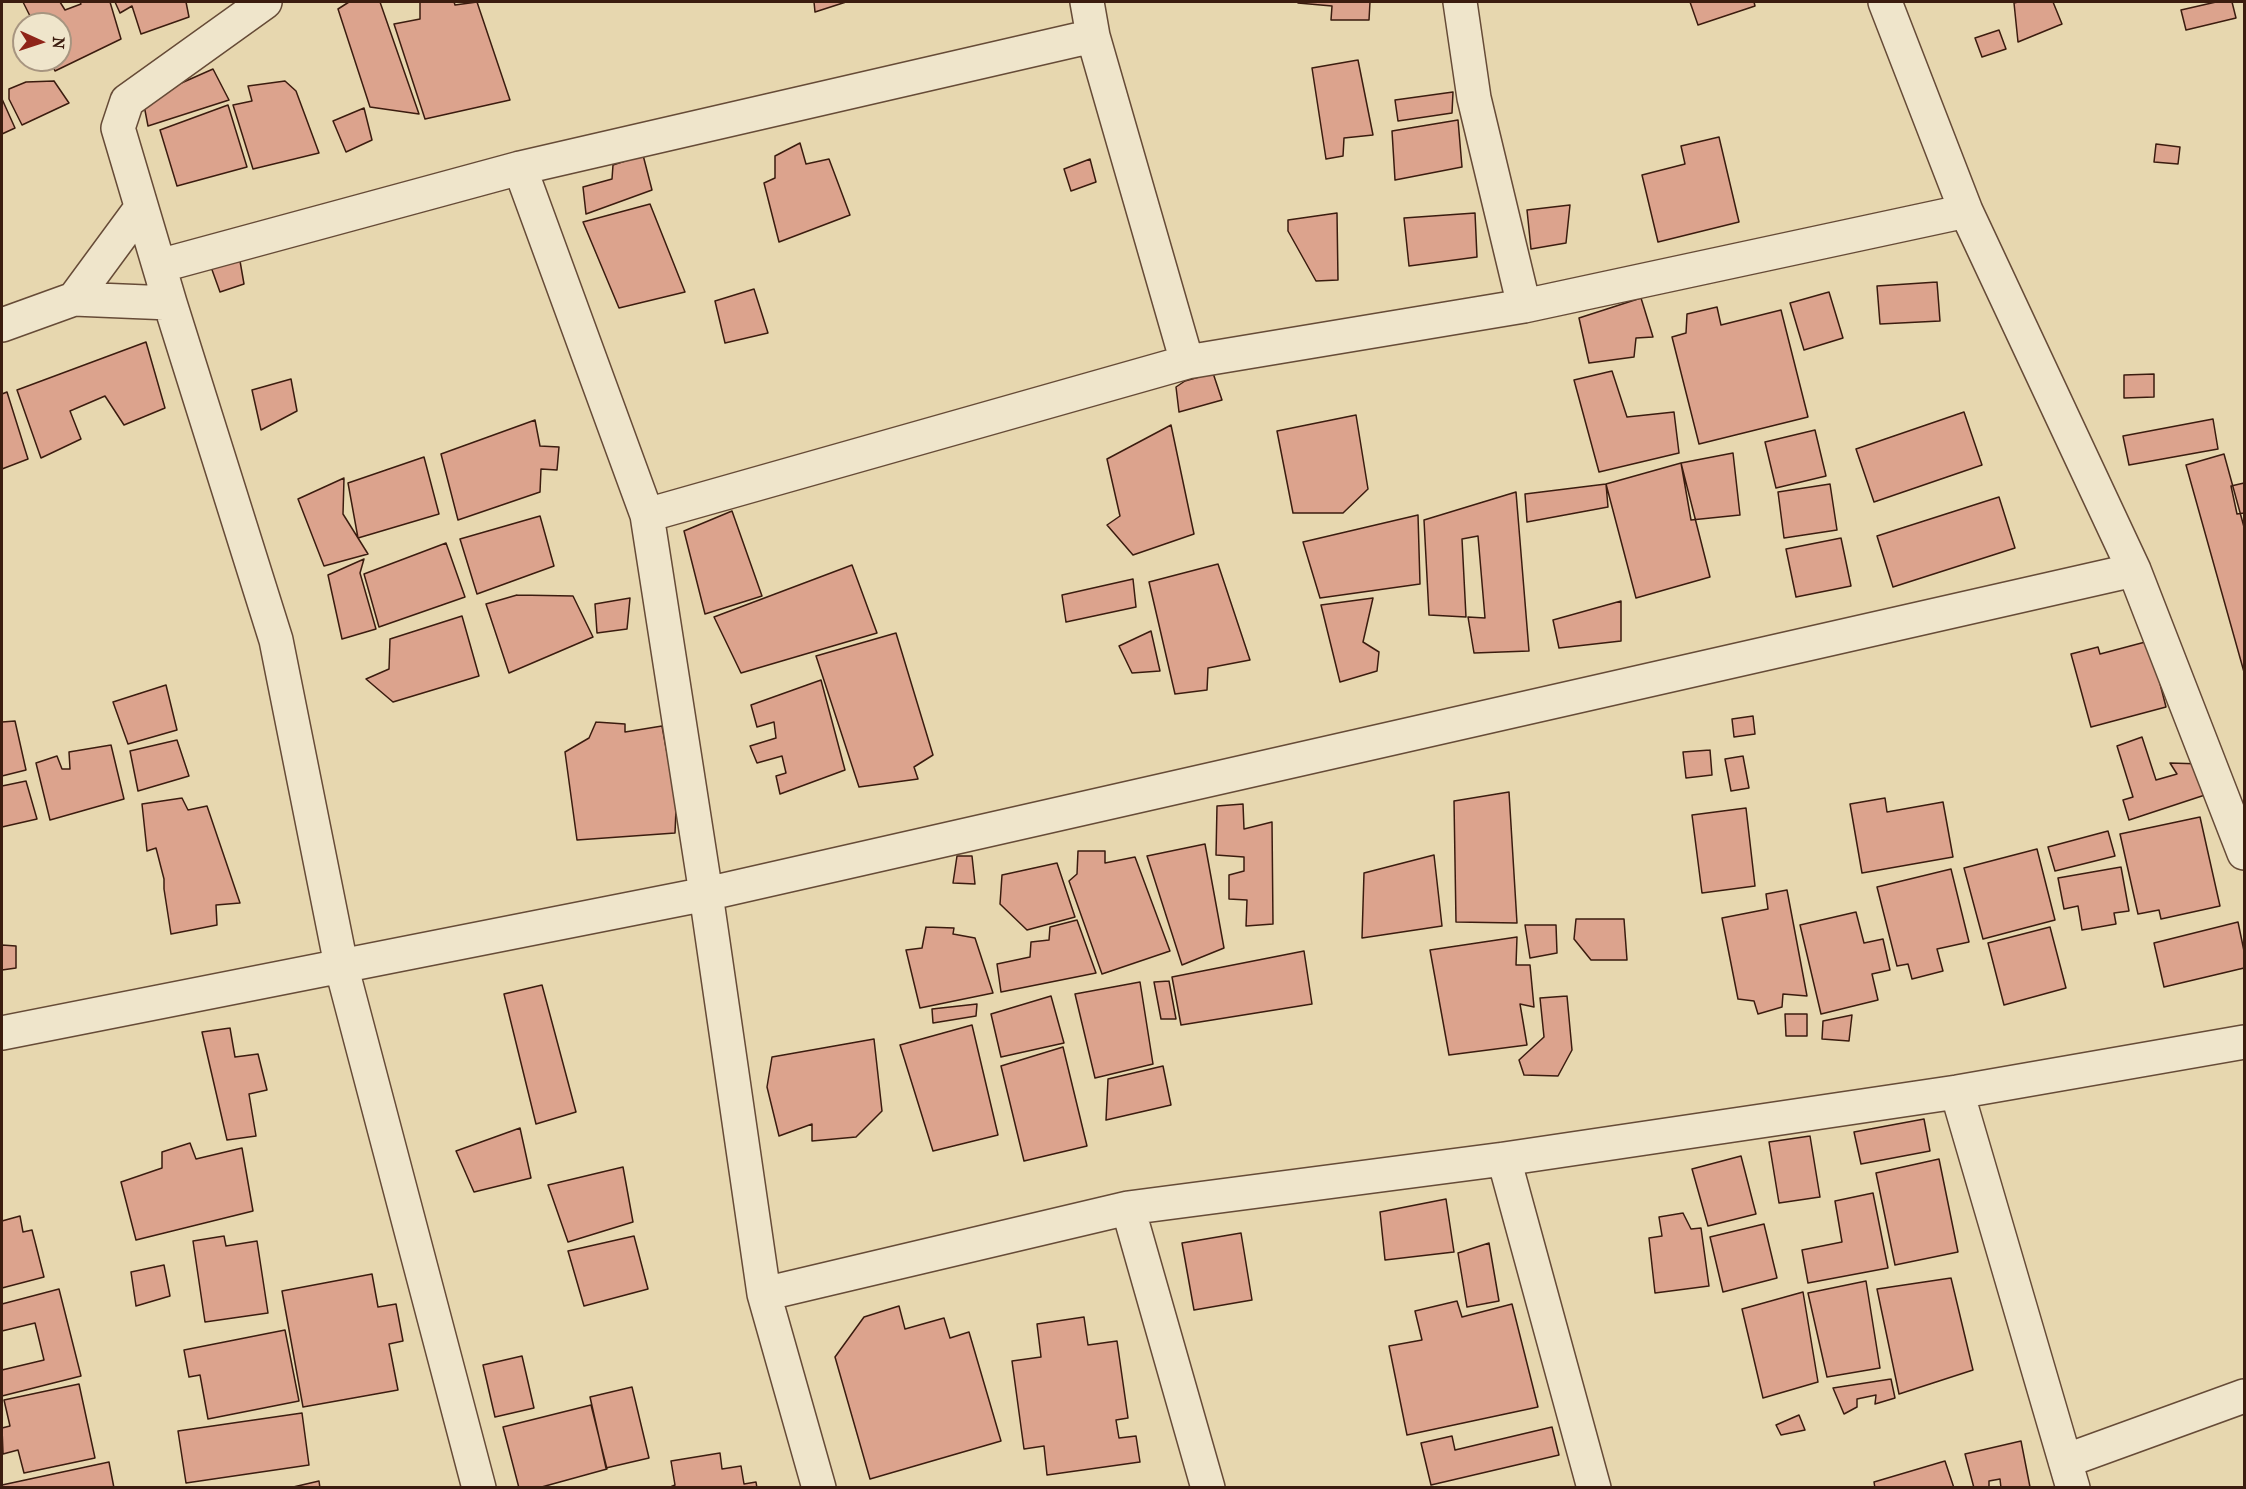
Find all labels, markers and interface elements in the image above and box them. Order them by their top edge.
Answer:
north arrow [12,12,72,72]
text: N [49,36,68,49]

